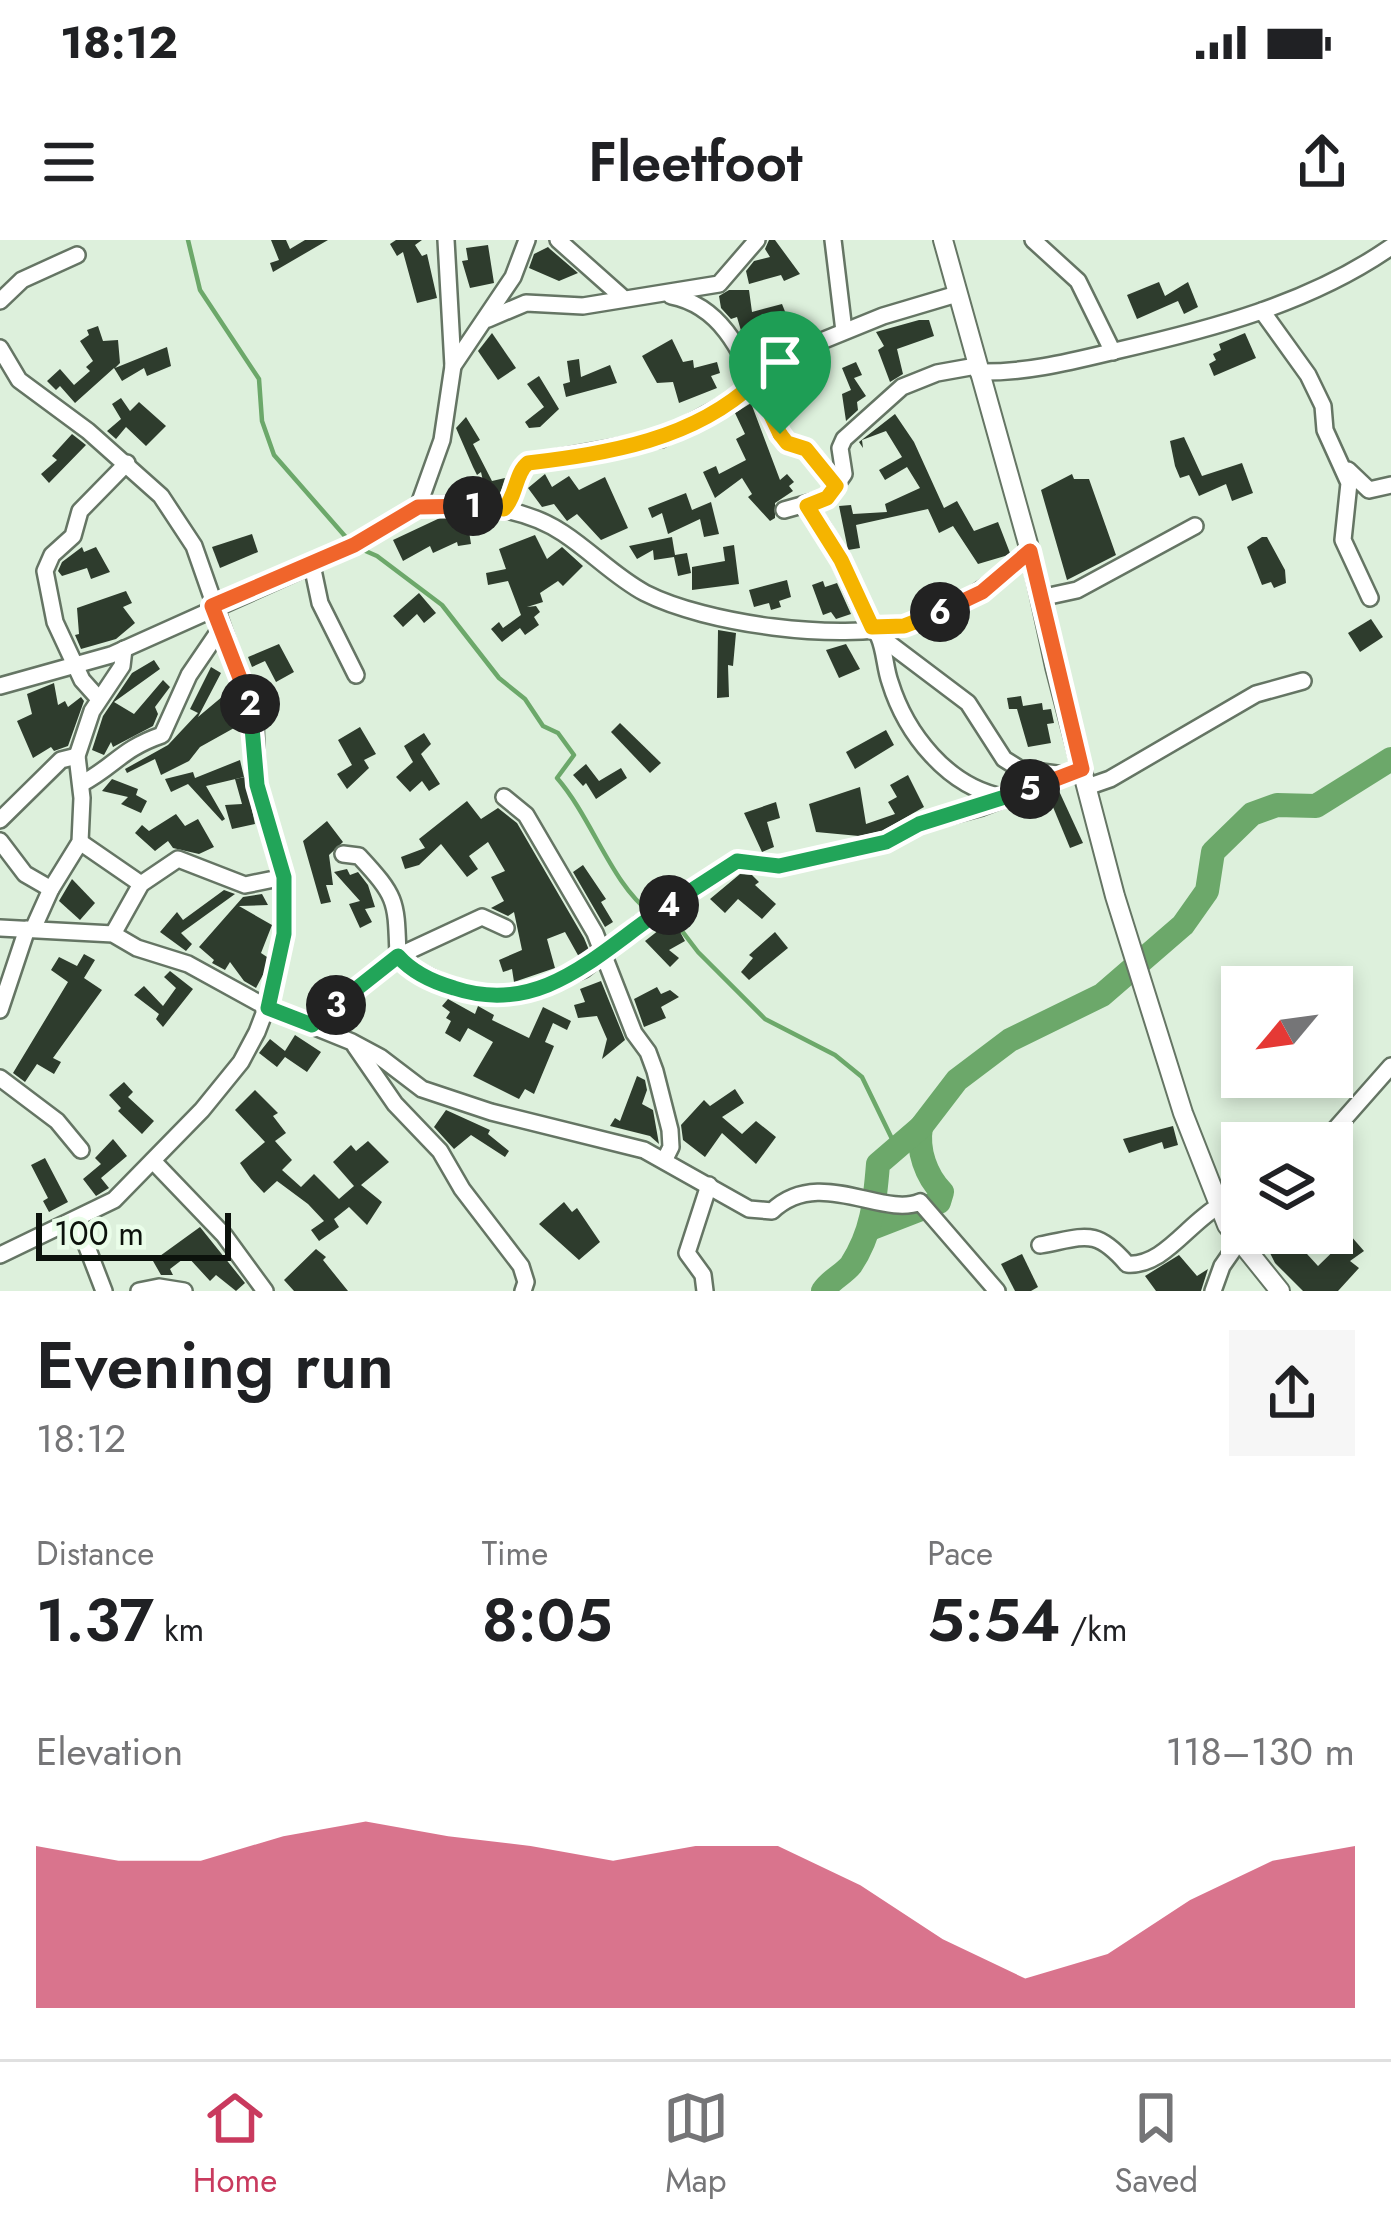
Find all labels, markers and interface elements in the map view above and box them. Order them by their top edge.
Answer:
text: 18:12 [60,10,178,75]
text: Fleetfoot [588,123,803,201]
icon: menu [36,129,102,195]
icon: share [1289,129,1355,195]
pin [729,311,831,434]
icon: arrive [747,329,813,395]
pin: 1 [443,476,503,536]
text: 1 [465,482,481,529]
pin: 6 [910,582,970,642]
text: 6 [929,588,951,635]
pin: 2 [220,674,280,734]
text: 2 [239,680,261,727]
pin: 5 [1000,759,1060,819]
text: 5 [1019,765,1041,812]
pin: 4 [639,875,699,935]
text: 4 [657,881,681,928]
north arrow [1221,966,1353,1098]
map controls [1221,966,1353,1254]
pin: 3 [306,975,366,1035]
text: 3 [326,981,346,1028]
button: layers [1221,1122,1353,1254]
scale bar [36,1207,231,1260]
text: 100 m [54,1210,144,1257]
text: Evening run [36,1317,394,1413]
button: share [1229,1330,1355,1456]
text: 18:12 [36,1410,126,1467]
text: Distance [36,1530,154,1577]
text: Time [482,1530,548,1577]
text: Pace [927,1530,993,1577]
text: 1.37 [36,1577,154,1664]
text: 8:05 [482,1577,612,1664]
text: 5:54 [927,1577,1060,1664]
text: km [154,1606,204,1653]
text: /km [1060,1606,1128,1653]
text: Elevation [36,1723,183,1780]
text: 118–130 m [1165,1723,1355,1780]
tab: Home [193,2085,277,2204]
tab: Map [663,2085,729,2204]
tab: Saved [1115,2085,1198,2204]

